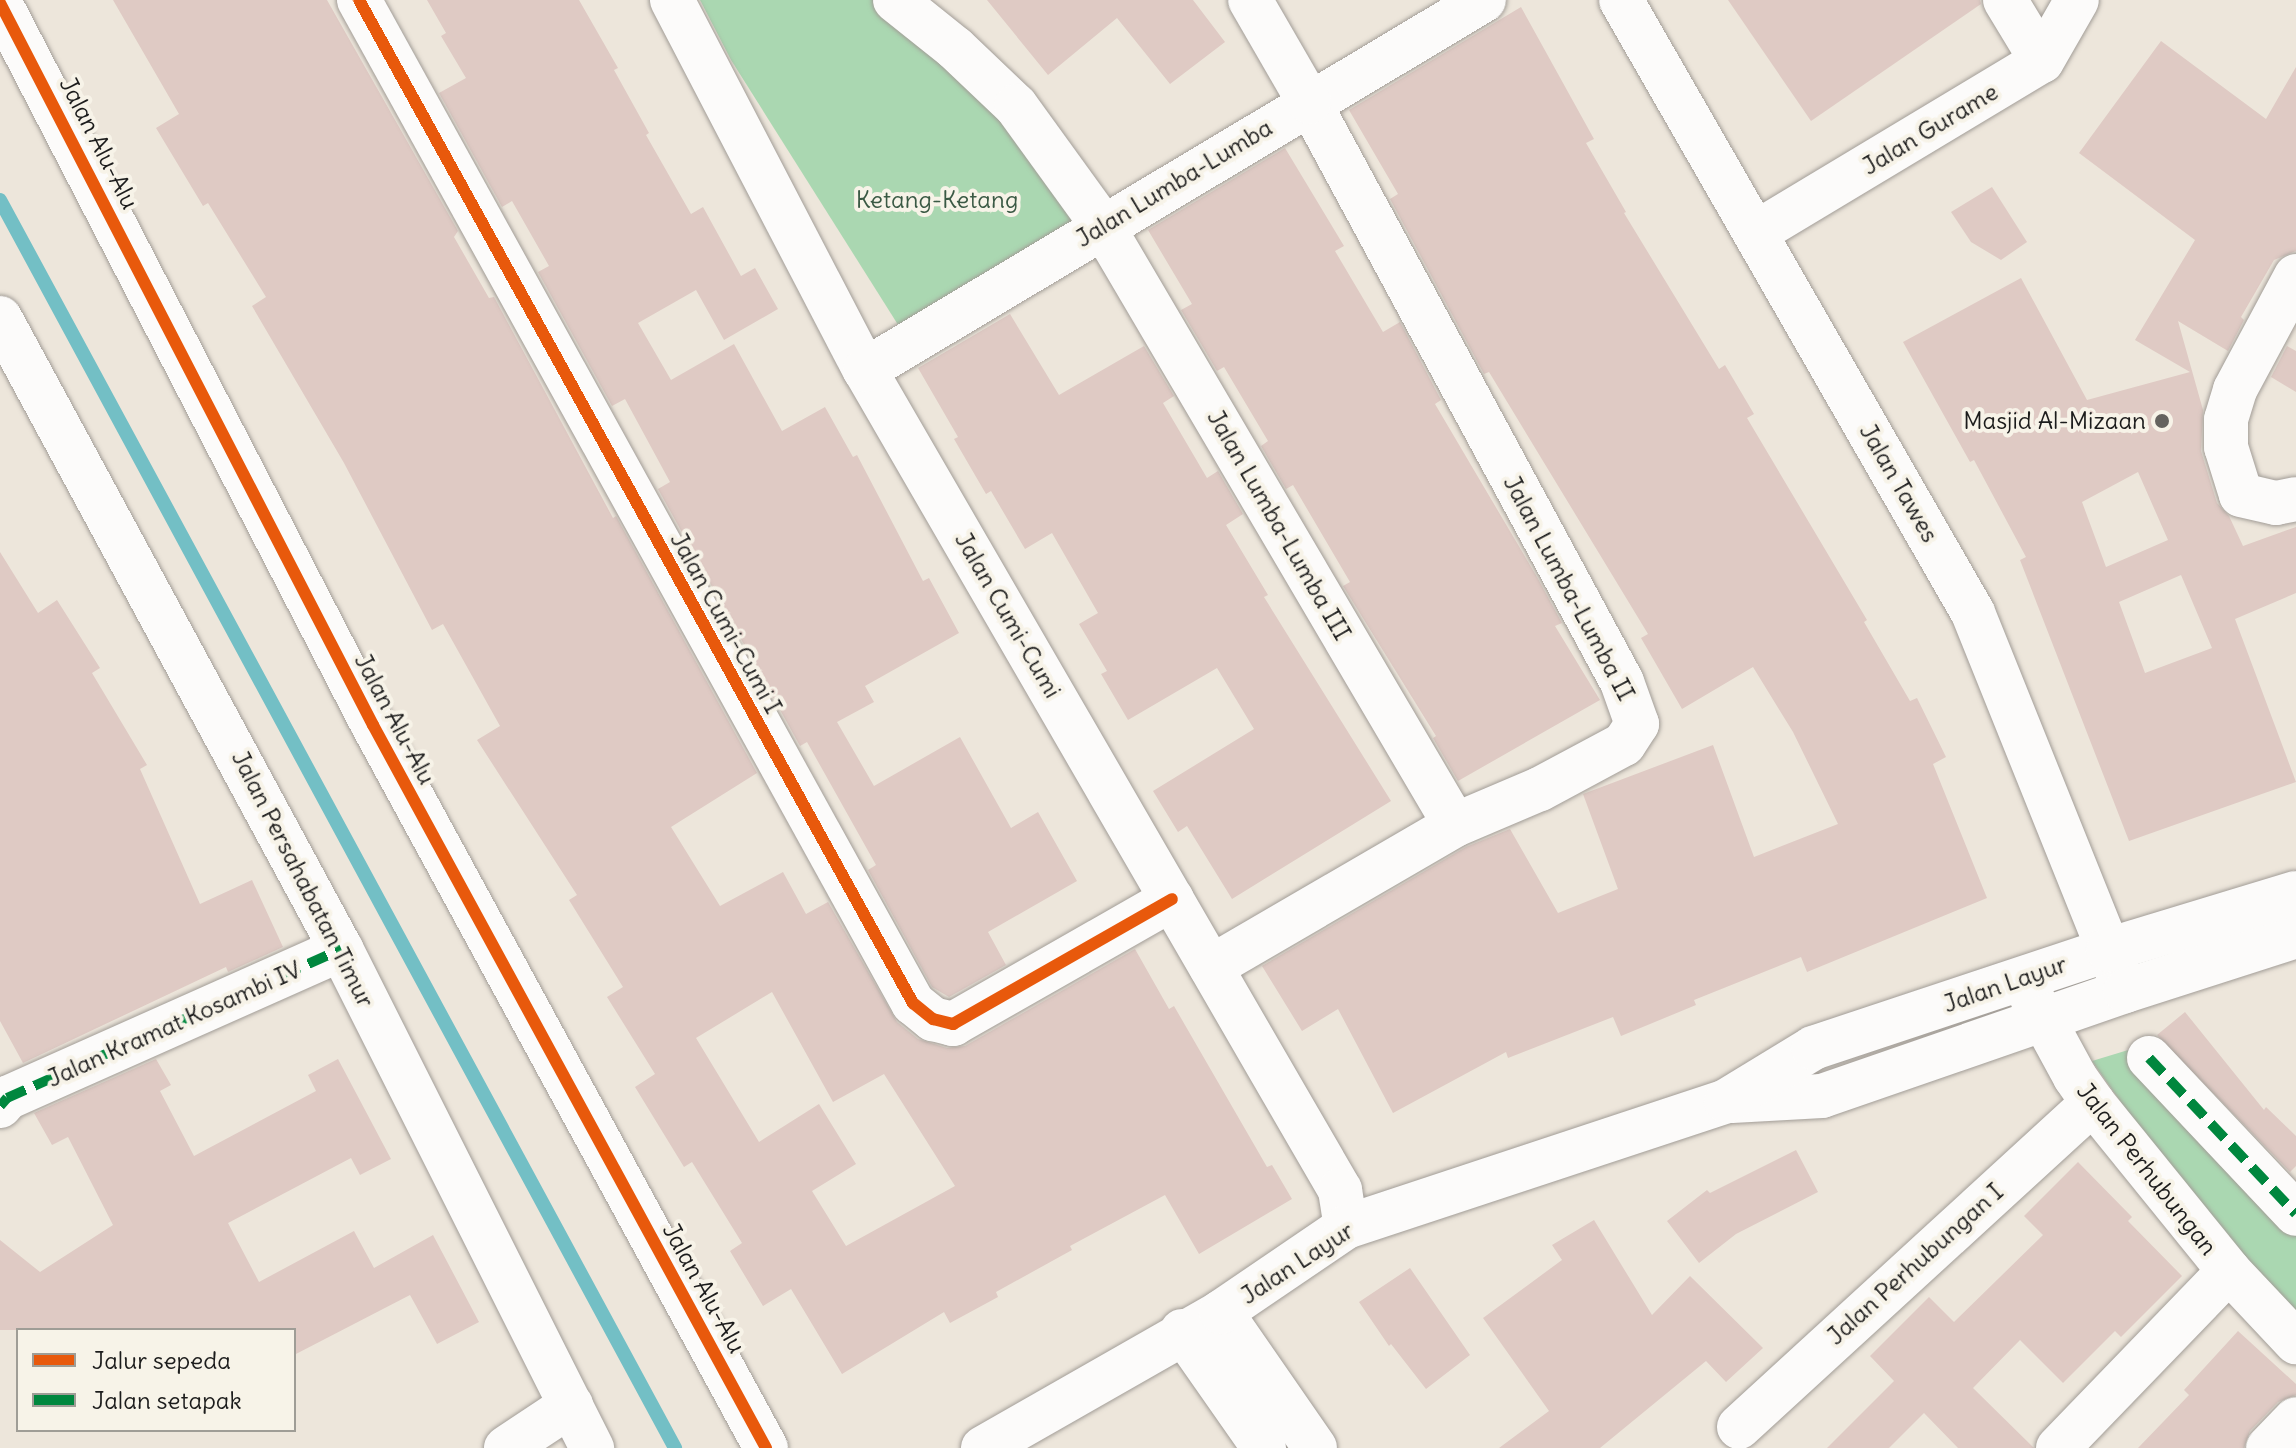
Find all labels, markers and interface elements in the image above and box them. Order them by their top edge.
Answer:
street label: Jalan Alu-Alu [53,72,145,214]
street label: Jalan Gurame [1857,77,2003,181]
street label: Jalan Lumba-Lumba [1071,113,1277,253]
park label: Ketang-Ketang [856,186,1018,214]
street label: Jalan Lumba-Lumba III [1201,405,1357,645]
place label: Masjid Al-Mizaan [1963,407,2146,435]
marker: Masjid Al-Mizaan [2153,412,2171,430]
street label: Jalan Tawes [1854,419,1944,547]
street label: Jalan Lumba-Lumba II [1497,471,1641,705]
street label: Jalan Cumi-Cumi I [664,527,788,719]
street label: Jalan Cumi-Cumi [949,527,1067,703]
street label: Jalan Alu-Alu [348,649,442,789]
street label: Jalan Persahabatan Timur [226,746,380,1012]
street label: Jalan Layur [1940,949,2070,1019]
street label: Jalan Kramat Kosambi IV [43,955,305,1093]
street label: Jalan Perhubungan [2071,1077,2223,1261]
street label: Jalan Perhubungan I [1821,1177,2009,1351]
street label: Jalan Layur [1235,1216,1359,1310]
street label: Jalan Alu-Alu [656,1218,752,1358]
legend [16,1328,296,1432]
text: Jalur sepeda [92,1345,231,1375]
text: Jalan setapak [92,1385,242,1415]

